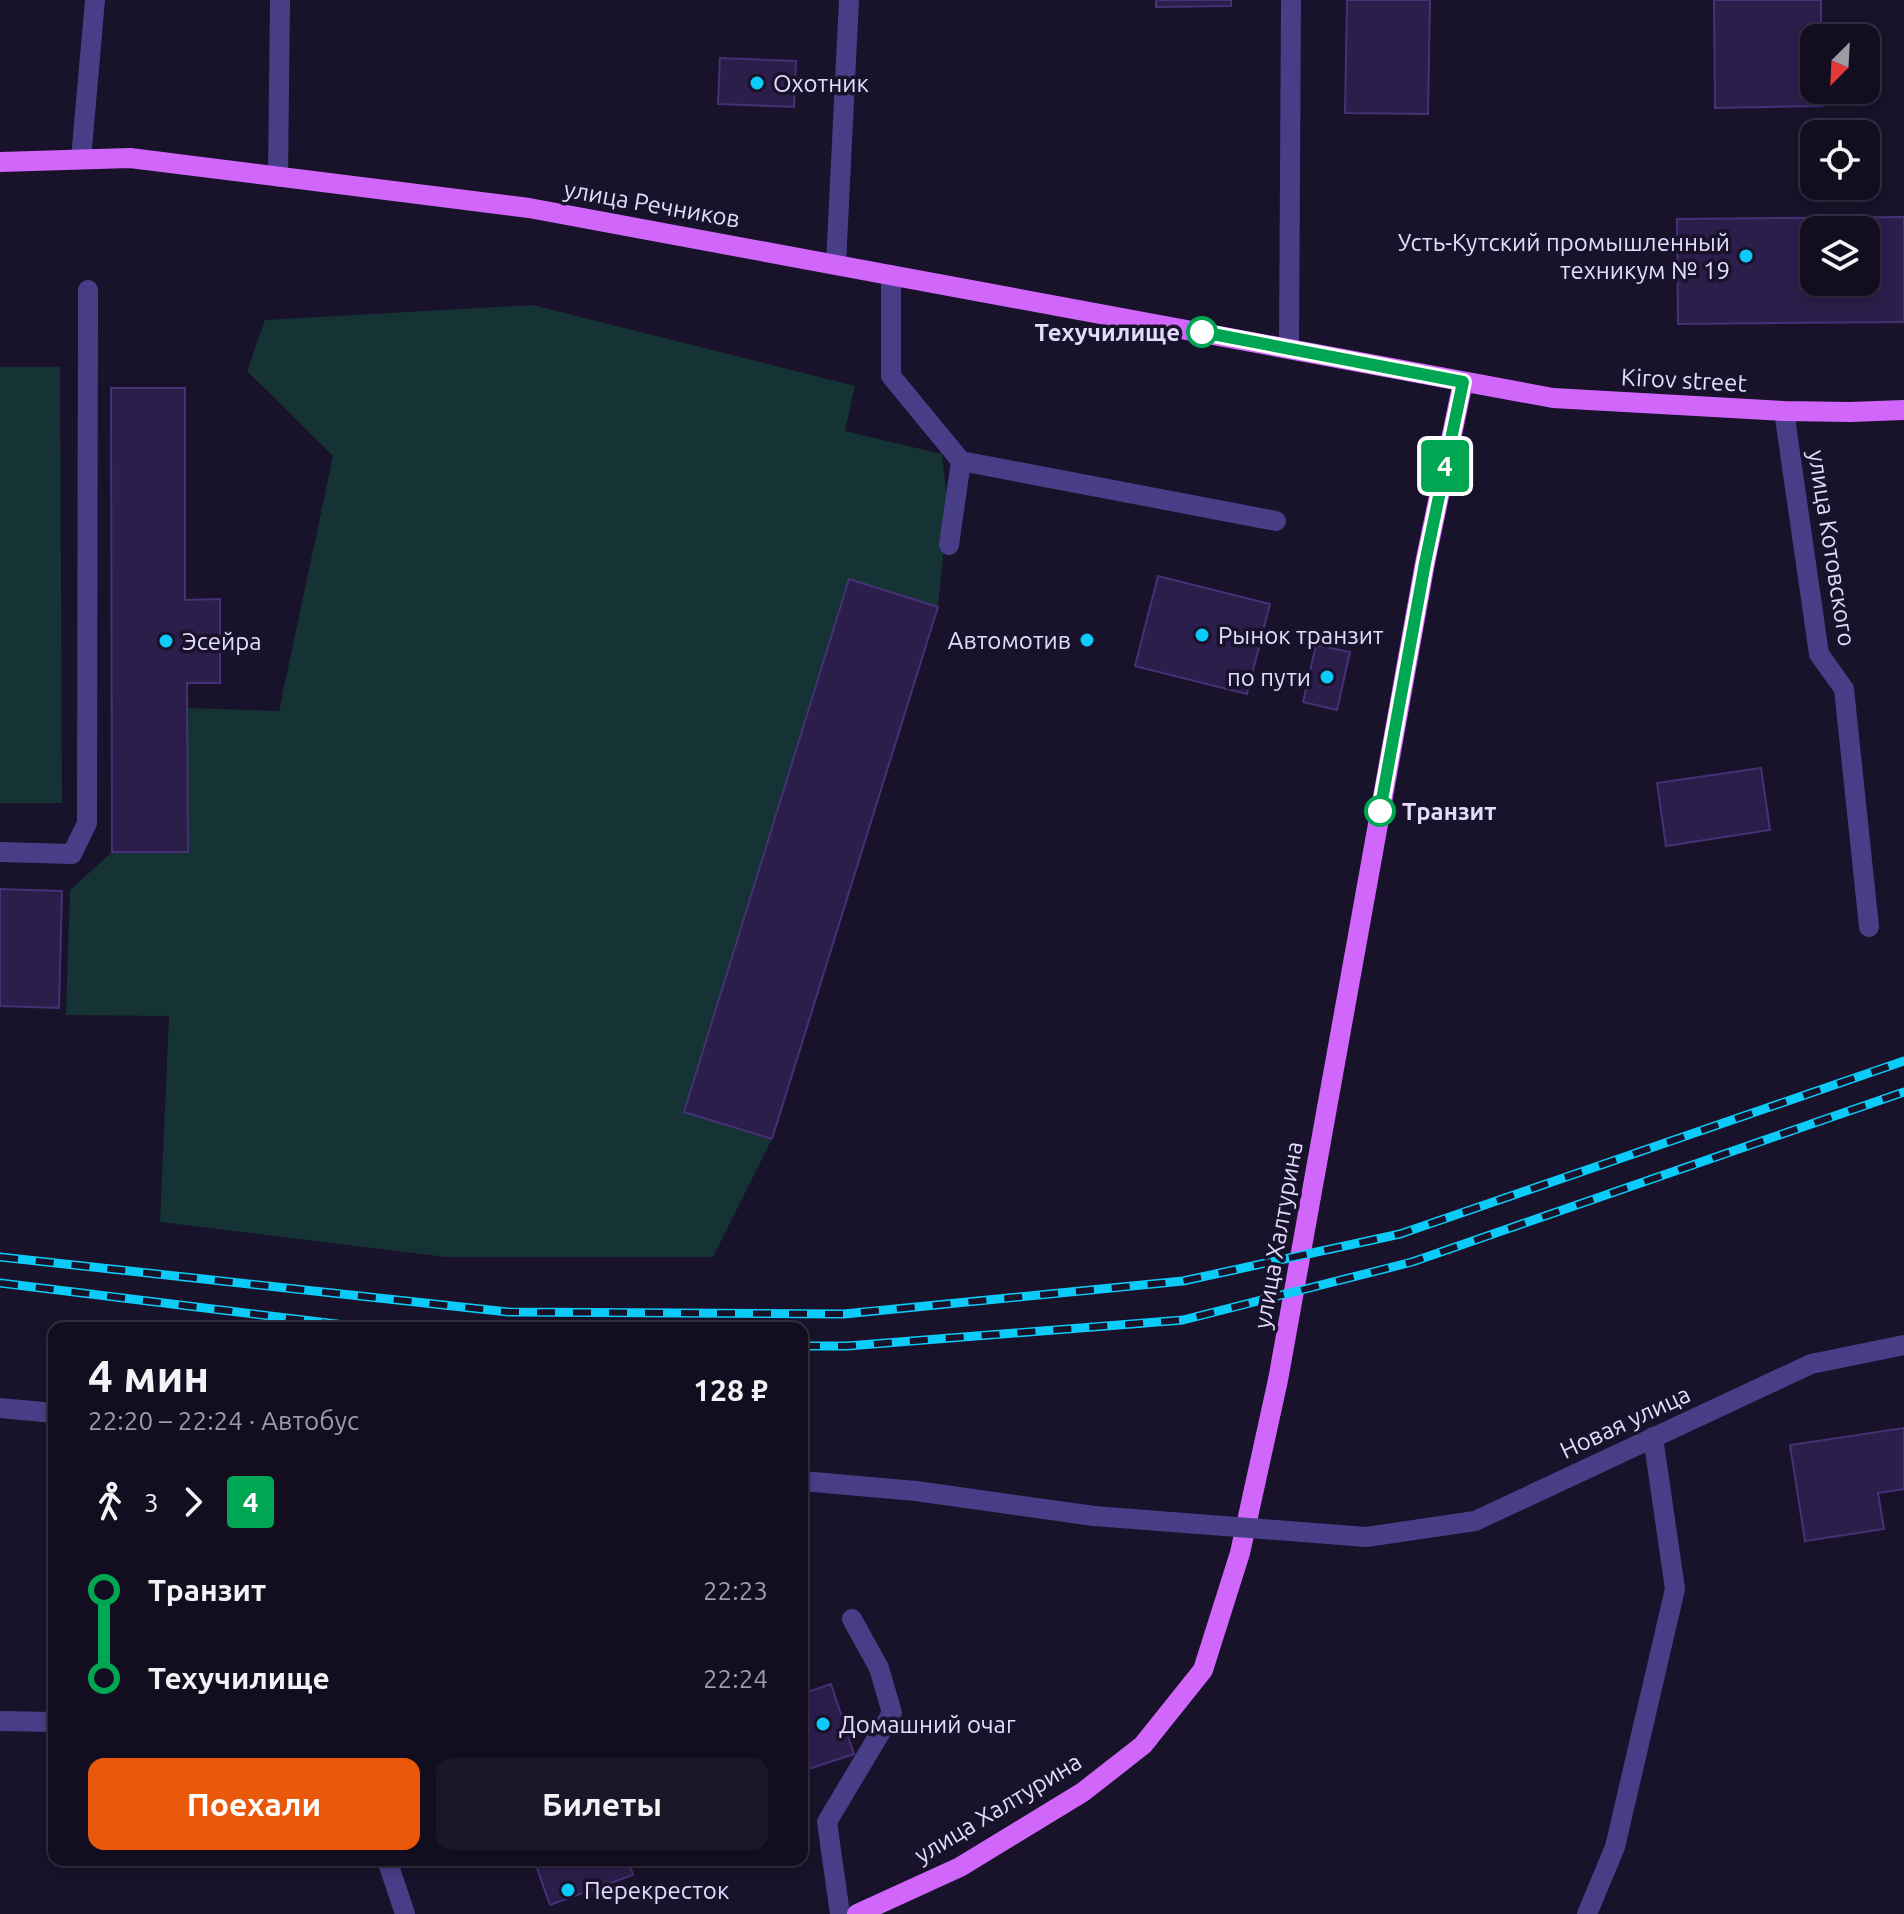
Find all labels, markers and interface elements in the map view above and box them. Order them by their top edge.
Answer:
north arrow [1800,24,1880,104]
map controls [1800,24,1880,296]
place label: Охотник [773,70,869,97]
marker: Охотник [748,74,766,92]
button: locate [1800,120,1880,200]
street label: улица Речников [562,175,742,233]
button: layers [1800,216,1880,296]
place label: Усть-Кутский промышленный техникум № 19 [1398,229,1730,284]
marker: Усть-Кутский промышленный техникум № 19 [1737,247,1755,265]
marker: Техучилище [1187,317,1217,347]
place label: Техучилище [1035,319,1180,346]
street label: Kirov street [1620,363,1748,397]
line badge: 4 [1419,440,1471,492]
street label: улица Котовского [1803,448,1861,648]
text: 4 [1437,450,1453,481]
place label: Рынок транзит [1218,622,1384,649]
marker: Рынок транзит [1193,626,1211,644]
place label: Автомотив [948,627,1071,654]
place label: Эсейра [182,628,262,655]
marker: Автомотив [1078,631,1096,649]
marker: Эсейра [157,632,175,650]
place label: по пути [1227,664,1311,691]
marker: по пути [1318,668,1336,686]
marker: Транзит [1365,796,1395,826]
place label: Транзит [1402,798,1496,825]
street label: улица Халтурина [1248,1139,1308,1331]
text: 4 мин [88,1351,209,1400]
text: 128 ₽ [693,1373,768,1407]
street label: Новая улица [1556,1380,1694,1464]
text: 22:20 – 22:24 · Автобус [88,1406,359,1435]
icon: walk [88,1480,132,1524]
icon: forward [171,1480,215,1524]
text: 4 [243,1486,258,1517]
text: 3 [144,1488,159,1517]
text: Транзит [148,1573,266,1607]
text: 22:23 [703,1576,768,1605]
text: Техучилище [148,1661,330,1695]
text: 22:24 [703,1664,768,1693]
place label: Домашний очаг [839,1711,1016,1738]
marker: Домашний очаг [814,1715,832,1733]
street label: улица Халтурина [910,1748,1086,1868]
button: Поехали [88,1758,420,1850]
button: Билеты [436,1758,768,1850]
place label: Перекресток [584,1877,729,1904]
marker: Перекресток [559,1881,577,1899]

